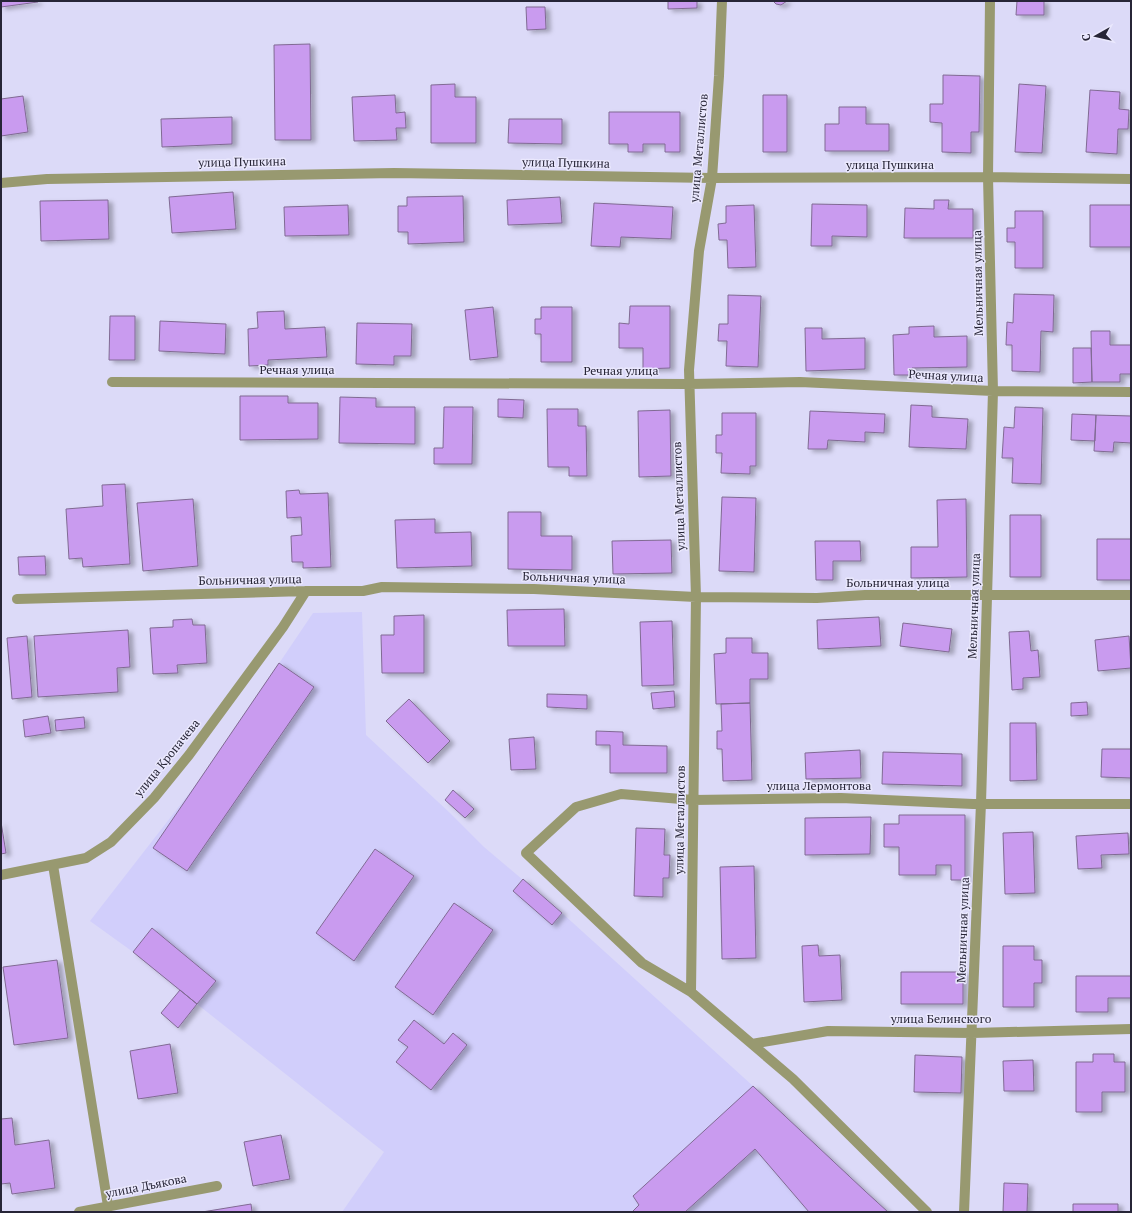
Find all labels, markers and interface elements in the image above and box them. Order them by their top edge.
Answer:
north arrow [1076,16,1116,56]
text: С [1079,33,1094,42]
street label: улица Металлистов [686,93,711,204]
street label: улица Пушкина [197,153,286,170]
street label: улица Пушкина [521,154,610,171]
street label: улица Пушкина [845,157,934,172]
street label: Мельничная улица [969,230,986,336]
street label: Речная улица [259,362,335,377]
street label: Речная улица [583,363,659,378]
street label: Речная улица [908,366,984,385]
street label: улица Металлистов [669,441,688,552]
street label: Мельничная улица [964,553,983,659]
street label: Больничная улица [522,568,626,587]
street label: Больничная улица [198,571,302,588]
street label: Больничная улица [846,575,950,590]
street label: улица Кропачева [130,716,203,800]
street label: улица Металлистов [671,765,688,876]
street label: улица Лермонтова [766,778,871,793]
street label: Мельничная улица [953,877,972,983]
street label: улица Белинского [890,1011,992,1026]
street label: улица Дъякова [103,1170,188,1201]

